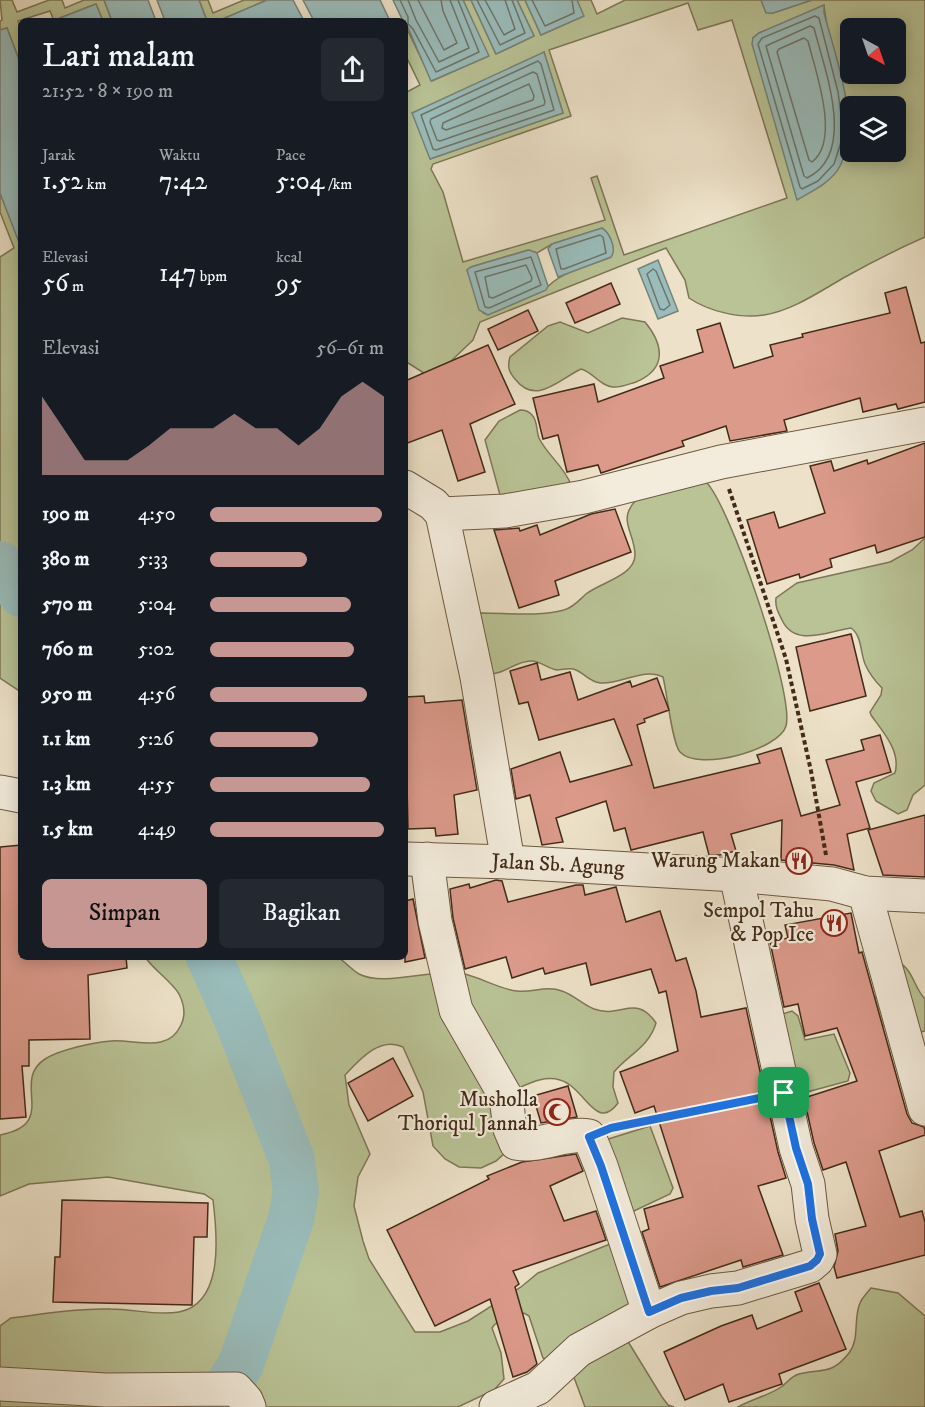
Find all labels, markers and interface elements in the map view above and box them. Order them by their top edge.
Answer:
north arrow [840,18,906,84]
map controls [840,18,906,162]
text: Lari malam [42,36,195,77]
button: share [321,38,384,101]
text: 21:52 · 8 × 190 m [42,79,173,104]
button: layers [840,96,906,162]
text: Jarak [42,145,76,165]
text: Waktu [159,145,200,165]
text: Pace [276,145,306,165]
text: 1.52 [42,165,83,198]
text: 7:42 [159,165,207,198]
text: 5:04 [276,165,325,198]
text: km [83,174,107,194]
text: /km [325,174,352,194]
text: Elevasi [42,247,88,267]
text: kcal [276,247,302,267]
text: 147 [159,257,196,290]
text: bpm [196,266,227,286]
text: 56 [42,267,68,300]
text: 95 [276,267,302,300]
text: m [68,276,84,296]
text: Elevasi [42,336,100,361]
text: 56–61 m [316,336,384,361]
text: 190 m [42,502,89,527]
text: 4:50 [138,502,175,527]
text: 380 m [42,547,90,572]
text: 5:33 [138,547,168,572]
text: 570 m [42,592,93,617]
text: 5:04 [138,592,175,617]
text: 760 m [42,637,93,662]
text: 5:02 [138,637,174,662]
text: 950 m [42,682,92,707]
text: 4:56 [138,682,175,707]
text: 1.1 km [42,727,91,752]
text: 5:26 [138,727,173,752]
text: 1.3 km [42,772,91,797]
text: 4:55 [138,772,175,797]
text: 1.5 km [42,817,93,842]
text: 4:49 [138,817,176,842]
restaurant icon: Warung Makan [784,846,814,876]
street label: Jalan Sb. Agung [489,848,626,881]
place label: Warung Makan [650,848,780,874]
button: Simpan [42,879,207,948]
button: Bagikan [219,879,384,948]
place label: Sempol Tahu & Pop Ice [703,898,814,948]
restaurant icon: Sempol Tahu & Pop Ice [819,908,849,938]
pin [758,1067,809,1118]
icon: arrive [767,1076,800,1109]
place label: Musholla Thoriqul Jannah [398,1087,538,1137]
mosque icon: Musholla Thoriqul Jannah [542,1097,572,1127]

